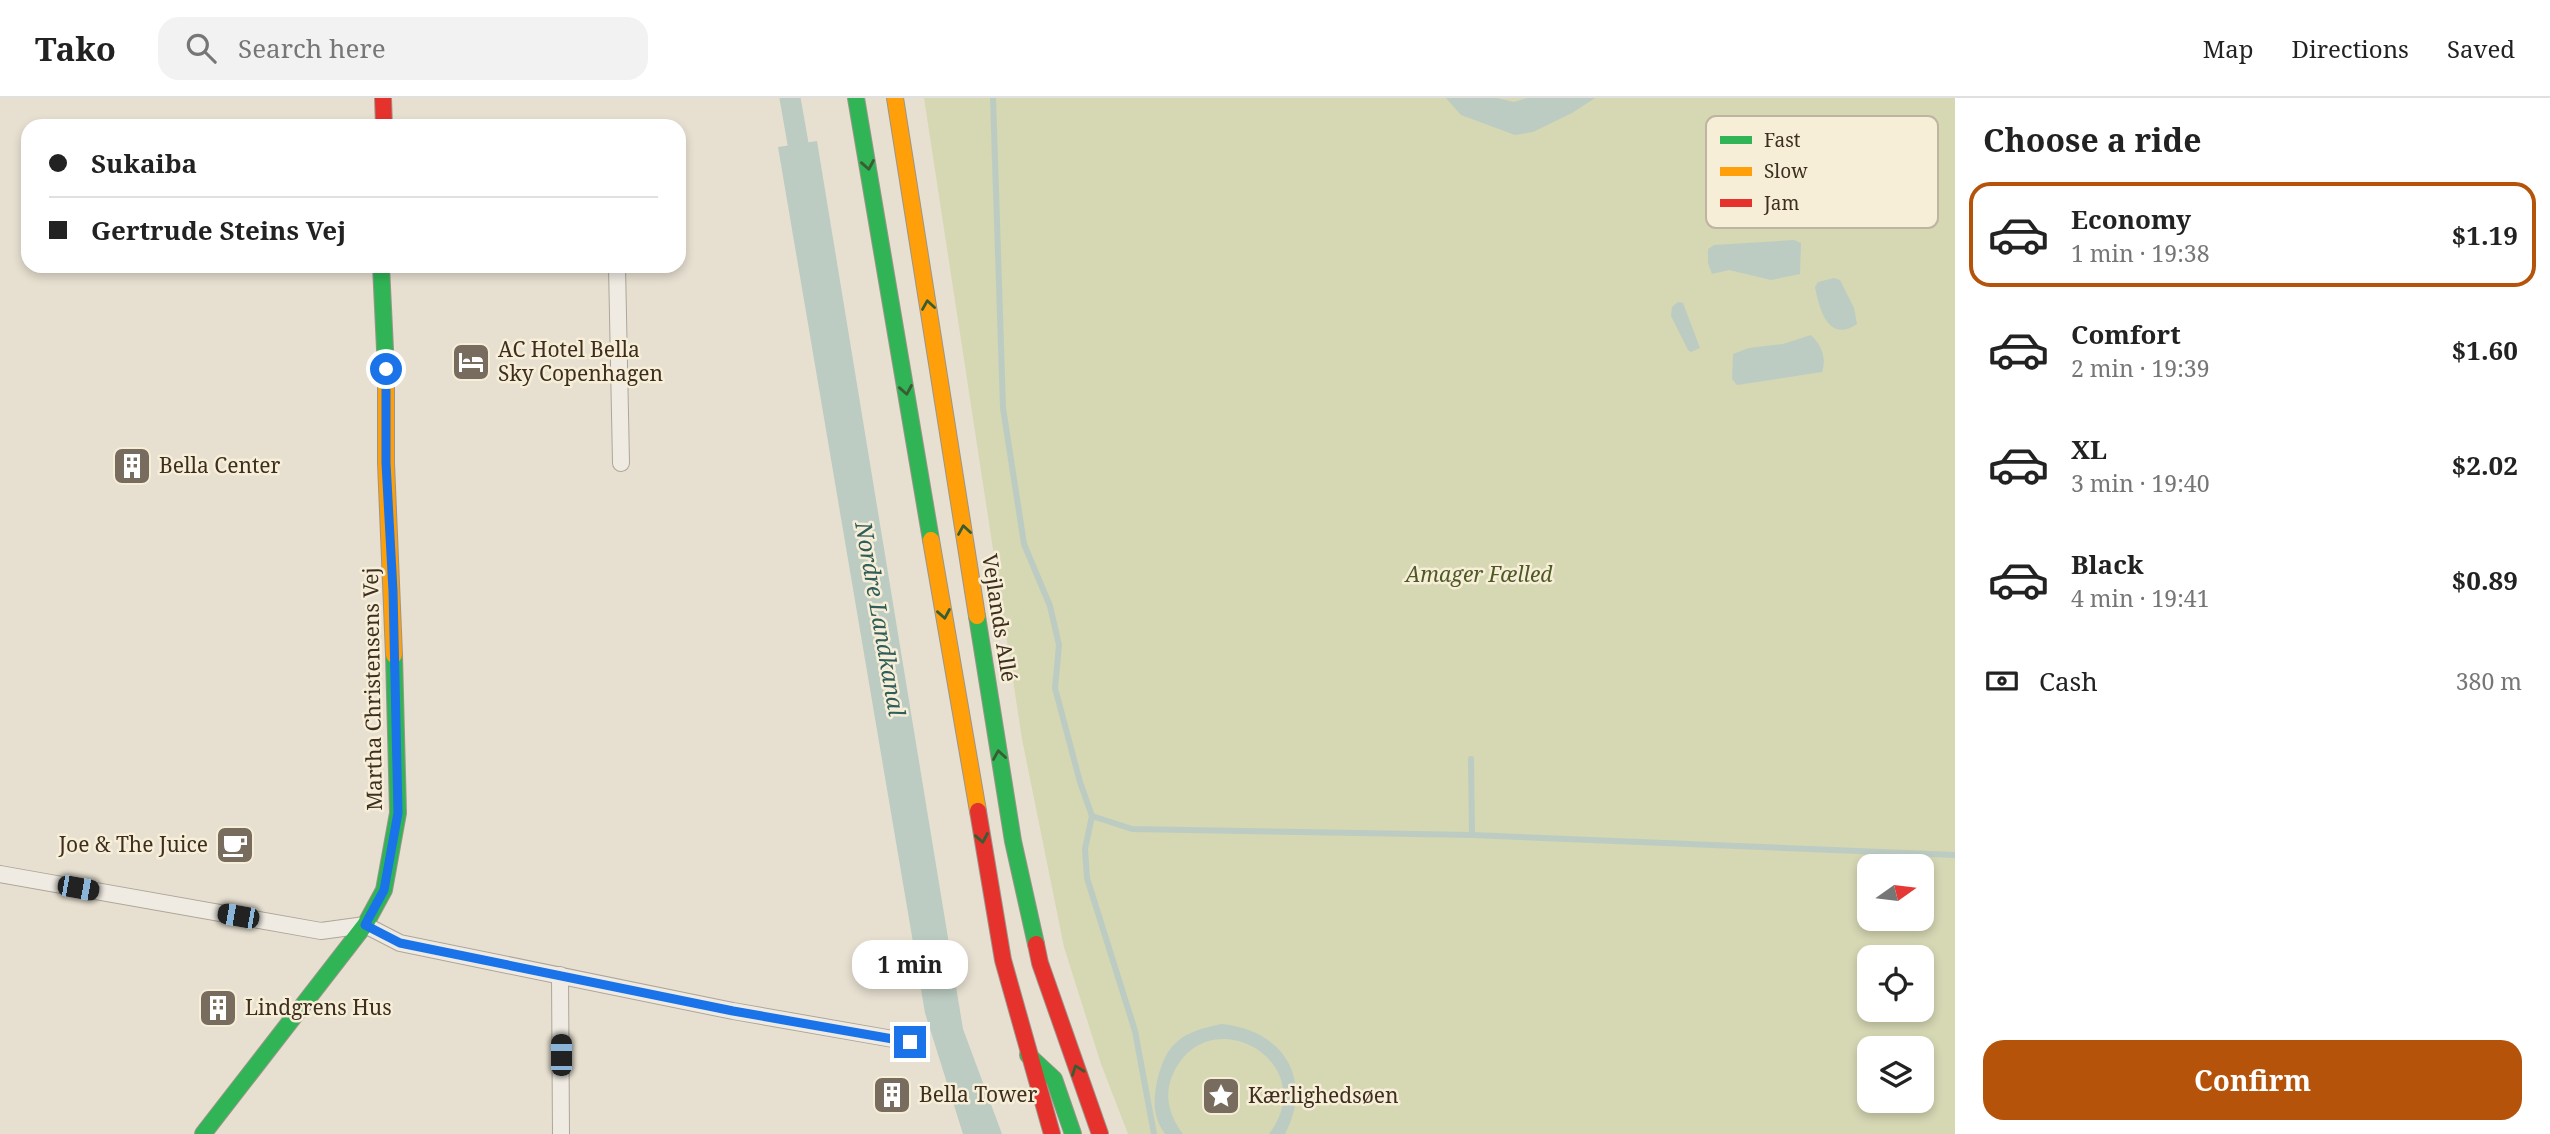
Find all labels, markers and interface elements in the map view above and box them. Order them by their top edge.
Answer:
search box [158,17,648,80]
text: Tako [35,26,116,71]
icon: search [182,29,220,67]
text: Search here [238,30,386,66]
text: Map [2203,32,2254,65]
text: Directions [2292,32,2409,65]
text: Saved [2447,32,2515,65]
legend [1706,116,1938,228]
text: Choose a ride [1983,118,2202,161]
text: Fast [1764,127,1801,153]
text: Sukaiba [91,145,197,181]
text: Slow [1764,158,1808,184]
one-way arrow [859,159,874,171]
text: Jam [1763,190,1799,216]
text: Economy [2071,201,2191,237]
icon: car [1987,203,2050,266]
text: Gertrude Steins Vej [91,212,346,248]
text: $1.19 [2452,217,2518,253]
text: 1 min · 19:38 [2071,237,2209,269]
one-way arrow [921,299,936,311]
text: Comfort [2071,316,2181,352]
icon: car [1987,318,2050,381]
text: $1.60 [2452,332,2518,368]
place label: AC Hotel Bella Sky Copenhagen [498,335,663,387]
hotel icon: AC Hotel Bella Sky Copenhagen [450,341,492,383]
text: 2 min · 19:39 [2071,352,2209,384]
route start [370,353,402,385]
one-way arrow [898,384,913,395]
text: XL [2071,431,2107,467]
icon: car [1987,433,2050,496]
building icon: Bella Center [111,445,153,487]
text: $2.02 [2452,447,2518,483]
place label: Bella Center [159,451,281,479]
text: 3 min · 19:40 [2071,467,2209,499]
water label: Nordre Landkanal [848,518,914,719]
one-way arrow [957,524,972,536]
text: Black [2071,546,2144,582]
icon: car [1987,548,2050,611]
street label: Vejlands Allé [976,552,1024,684]
park label: Amager Fælled [1404,560,1553,588]
text: $0.89 [2452,562,2518,598]
street label: Martha Christensens Vej [356,567,388,811]
text: 4 min · 19:41 [2071,582,2209,614]
one-way arrow [936,608,951,620]
icon: cash [1983,662,2021,700]
text: Cash [2039,663,2098,699]
text: 380 m [2456,665,2522,697]
one-way arrow [992,749,1007,761]
cafe icon: Joe & The Juice [214,824,256,866]
place label: Joe & The Juice [58,830,208,858]
one-way arrow [974,832,989,844]
north arrow [1857,854,1934,931]
map controls [1857,854,1934,1113]
car [56,874,101,902]
car [216,902,261,930]
callout: 1 min [852,940,968,990]
button: locate [1857,945,1934,1022]
text: 1 min [877,948,943,980]
building icon: Lindgrens Hus [197,987,239,1029]
place label: Lindgrens Hus [245,993,392,1021]
route end [894,1026,926,1058]
car [551,1034,572,1076]
button: layers [1857,1036,1934,1113]
button: Confirm [1983,1040,2522,1120]
one-way arrow [1071,1064,1085,1076]
building icon: Bella Tower [871,1074,913,1116]
place icon: Kærlighedsøen [1200,1075,1242,1117]
place label: Bella Tower [919,1080,1038,1108]
place label: Kærlighedsøen [1248,1081,1399,1109]

